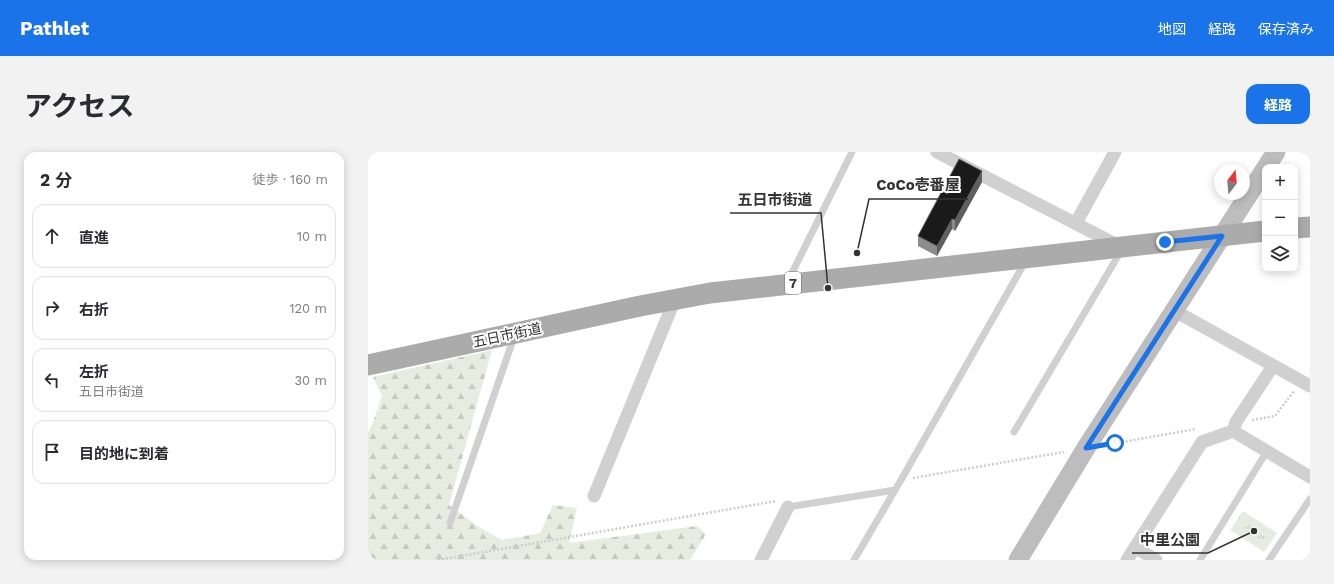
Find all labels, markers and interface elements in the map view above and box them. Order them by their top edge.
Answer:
text: Pathlet [20,17,89,40]
text: 地図 [1158,21,1186,37]
text: 経路 [1208,21,1236,37]
text: 保存済み [1258,21,1314,37]
button: 経路 [1246,84,1310,124]
text: アクセス [24,90,135,123]
north arrow [1214,164,1250,200]
map controls [1262,164,1298,272]
button: + [1262,164,1298,200]
text: 2 分 [40,170,72,190]
text: 徒歩 · 160 m [253,172,328,187]
callout: CoCo壱番屋 [869,172,968,199]
text: CoCo壱番屋 [876,176,960,194]
callout: 五日市街道 [730,186,821,213]
text: 五日市街道 [737,191,813,209]
button: − [1262,200,1298,236]
icon: ahead [41,225,63,247]
text: 直進 [79,229,109,247]
text: 10 m [297,229,327,244]
route end [1156,233,1174,251]
button: layers [1262,236,1298,272]
road number: 7 [785,272,801,294]
icon: right [41,297,63,319]
text: 右折 [79,301,109,319]
text: 120 m [289,301,327,316]
street label: 五日市街道 [471,320,543,350]
text: 左折 [79,363,109,381]
icon: left [41,369,63,391]
text: 30 m [295,373,327,388]
text: 五日市街道 [79,384,144,399]
route start [1106,434,1124,452]
icon: arrive [41,441,63,463]
text: 目的地に到着 [79,445,169,463]
callout: 中里公園 [1132,526,1208,553]
text: 中里公園 [1140,531,1200,549]

